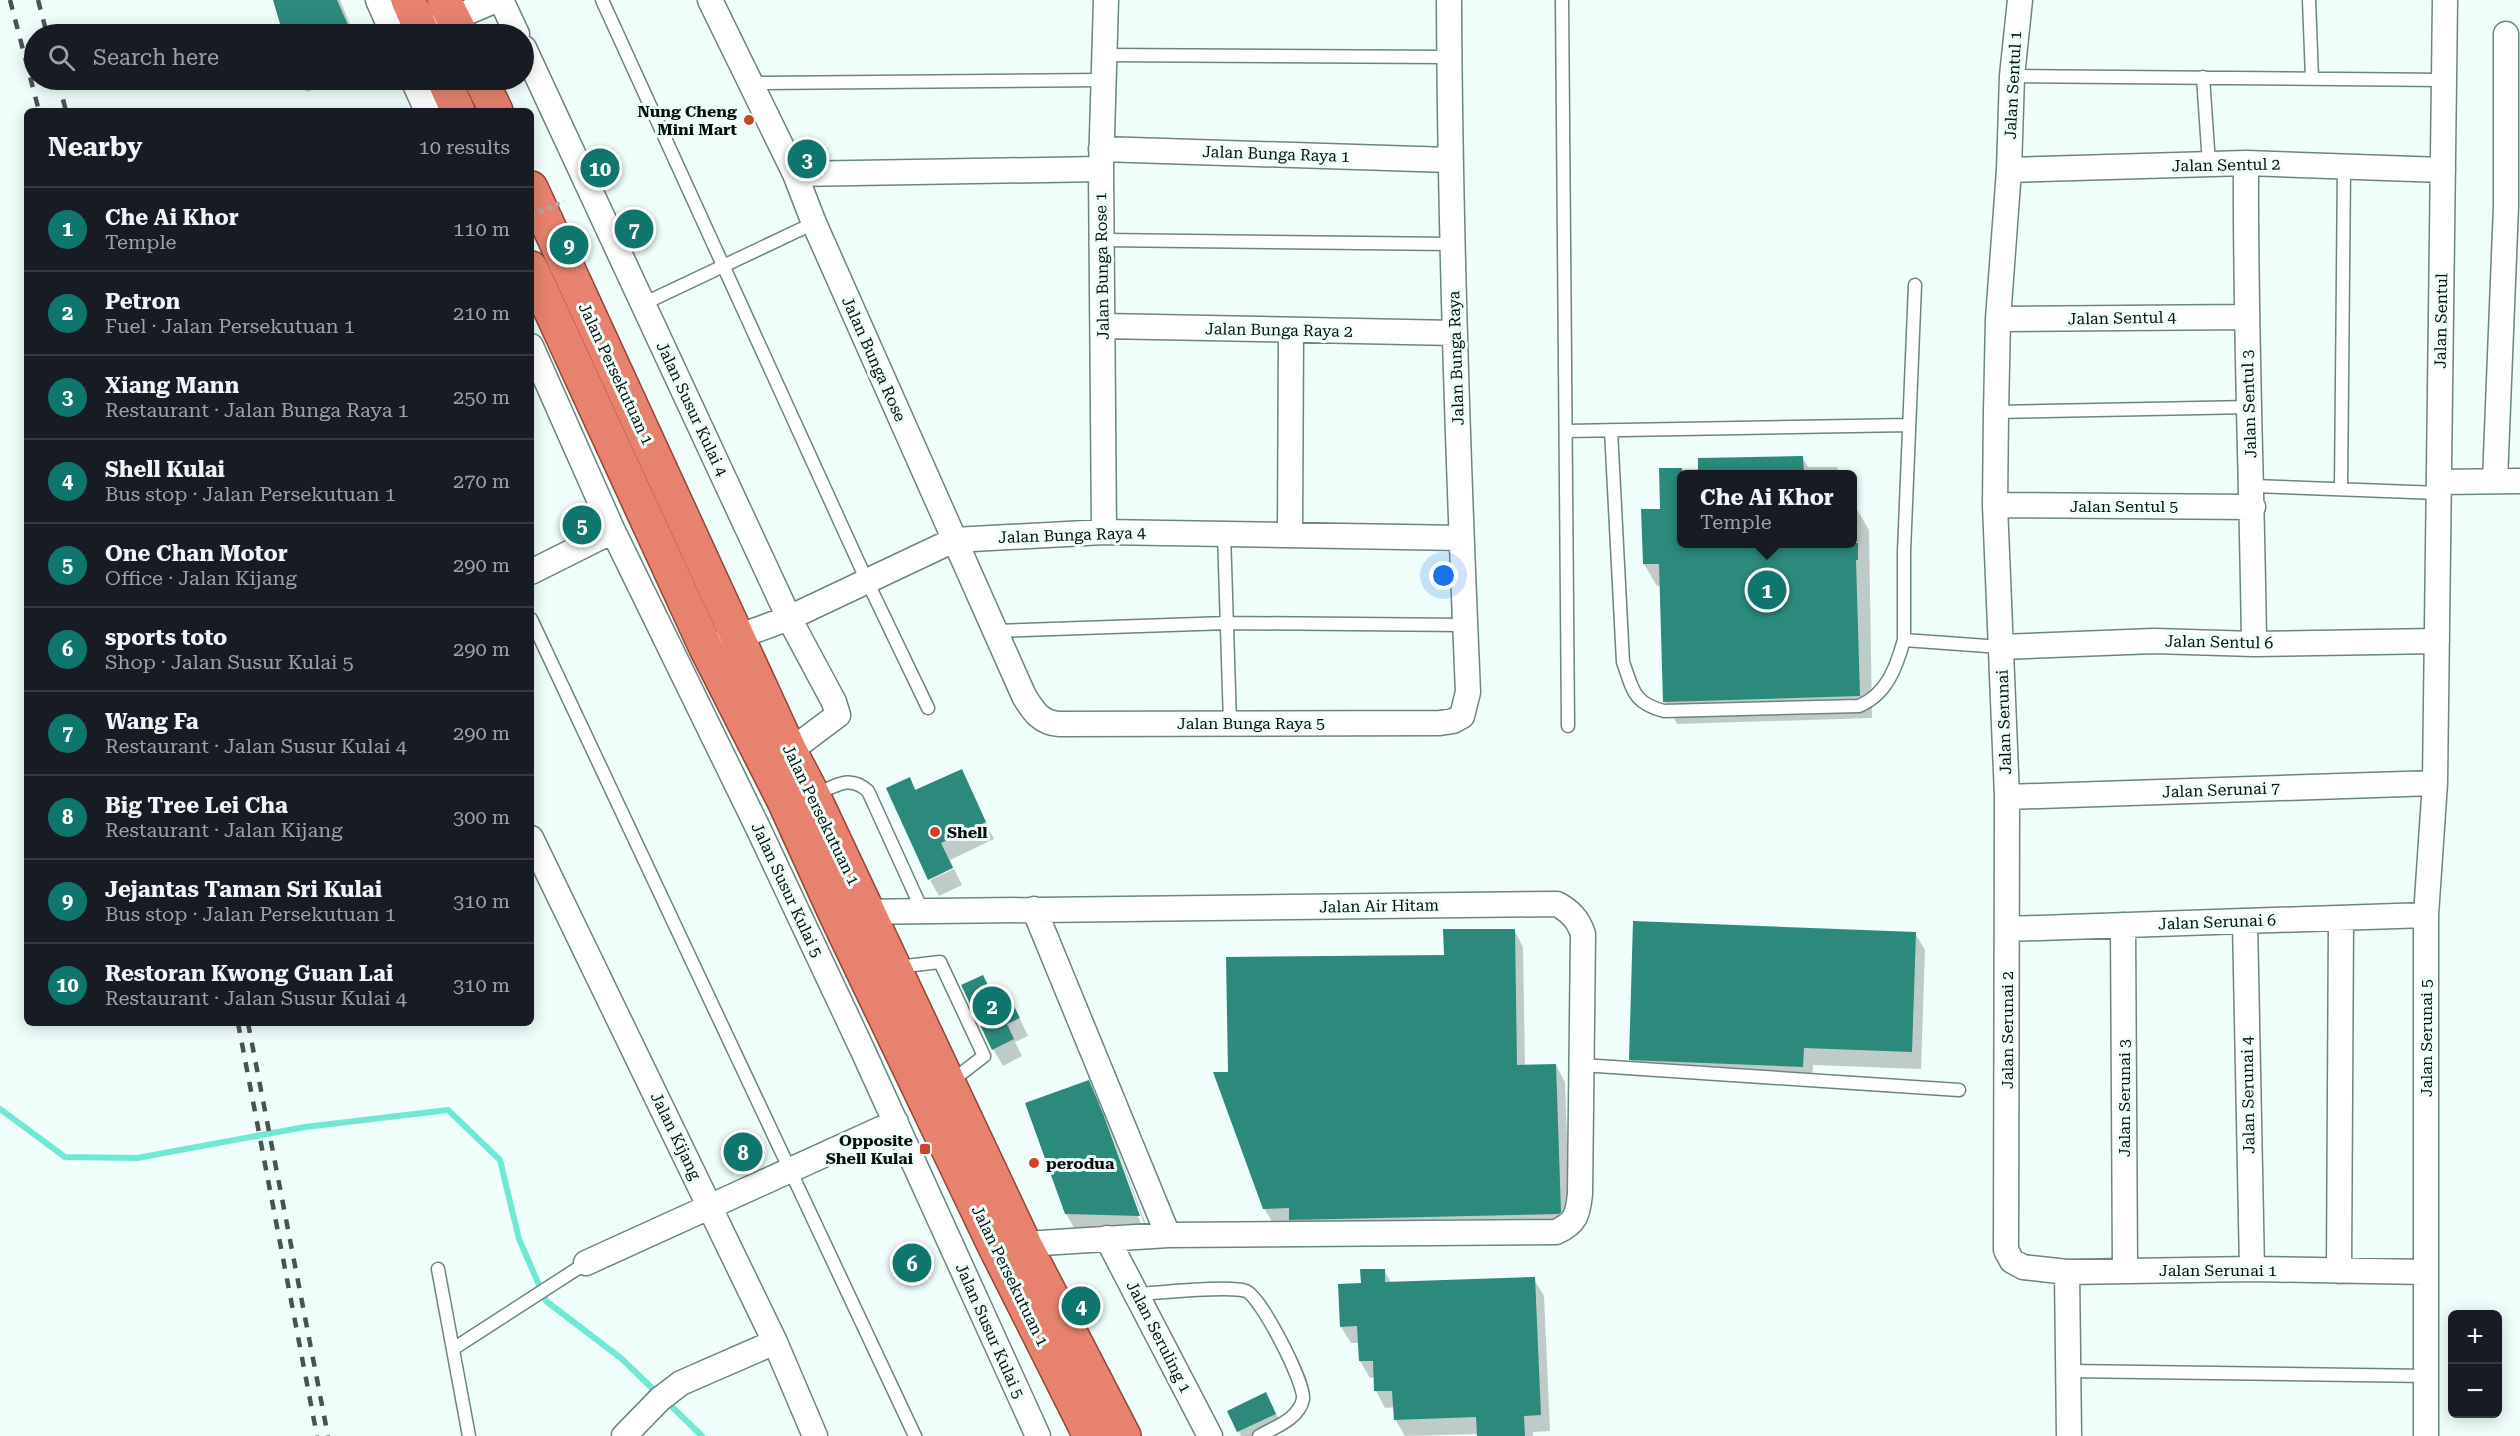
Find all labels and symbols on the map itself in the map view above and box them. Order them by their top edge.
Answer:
street label: Jalan Sentul 1 [2001,30,2025,140]
place label: Nung Cheng Mini Mart [638,102,737,139]
marker: Nung Cheng Mini Mart [742,113,756,127]
pin: 3 [788,136,826,182]
street label: Jalan Bunga Raya 1 [1202,142,1350,166]
pin: 10 [580,146,620,190]
street label: Jalan Sentul 2 [2172,155,2280,175]
street label: Jalan Bunga Rose 1 [1091,192,1113,340]
pin: 7 [614,206,654,252]
pin: 9 [550,222,588,268]
street label: Jalan Sentul [2431,273,2451,369]
street label: Jalan Bunga Raya [1444,290,1468,426]
street label: Jalan Bunga Rose [838,294,910,425]
street label: Jalan Persekutuan 1 [575,300,657,448]
street label: Jalan Sentul 4 [2068,308,2176,328]
street label: Jalan Bunga Raya 2 [1205,319,1353,341]
street label: Jalan Susur Kulai 4 [652,339,732,479]
street label: Jalan Sentul 3 [2238,349,2260,459]
street label: Jalan Sentul 5 [2070,497,2178,516]
pin: 5 [562,502,602,548]
street label: Jalan Bunga Raya 4 [998,523,1146,547]
your location [1429,561,1458,590]
pin: 1 [1748,568,1786,612]
street label: Jalan Sentul 6 [2165,632,2273,652]
street label: Jalan Serunai [1993,669,2015,775]
street label: Jalan Bunga Raya 5 [1177,714,1325,733]
street label: Jalan Persekutuan 1 [779,741,863,889]
street label: Jalan Serunai 7 [2162,778,2280,802]
street label: Jalan Susur Kulai 5 [747,820,827,960]
place label: Shell [947,823,988,842]
marker: Shell [928,825,942,839]
street label: Jalan Air Hitam [1319,895,1439,917]
street label: Jalan Serunai 6 [2158,910,2276,934]
street label: Jalan Serunai 2 [1998,971,2017,1089]
street label: Jalan Serunai 5 [2417,979,2436,1097]
pin: 2 [972,984,1012,1028]
street label: Jalan Serunai 4 [2237,1036,2259,1154]
street label: Jalan Serunai 3 [2115,1039,2134,1157]
street label: Jalan Kijang [647,1089,706,1184]
pin: 8 [724,1130,762,1174]
place label: Opposite Shell Kulai [826,1131,914,1168]
marker: Opposite Shell Kulai [918,1142,932,1156]
place label: perodua [1046,1154,1115,1173]
marker: perodua [1027,1156,1041,1170]
street label: Jalan Persekutuan 1 [968,1202,1052,1350]
pin: 6 [892,1240,932,1286]
street label: Jalan Susur Kulai 5 [952,1260,1028,1402]
street label: Jalan Serunai 1 [2159,1261,2277,1280]
street label: Jalan Seruling 1 [1123,1278,1195,1396]
pin: 4 [1062,1284,1100,1328]

